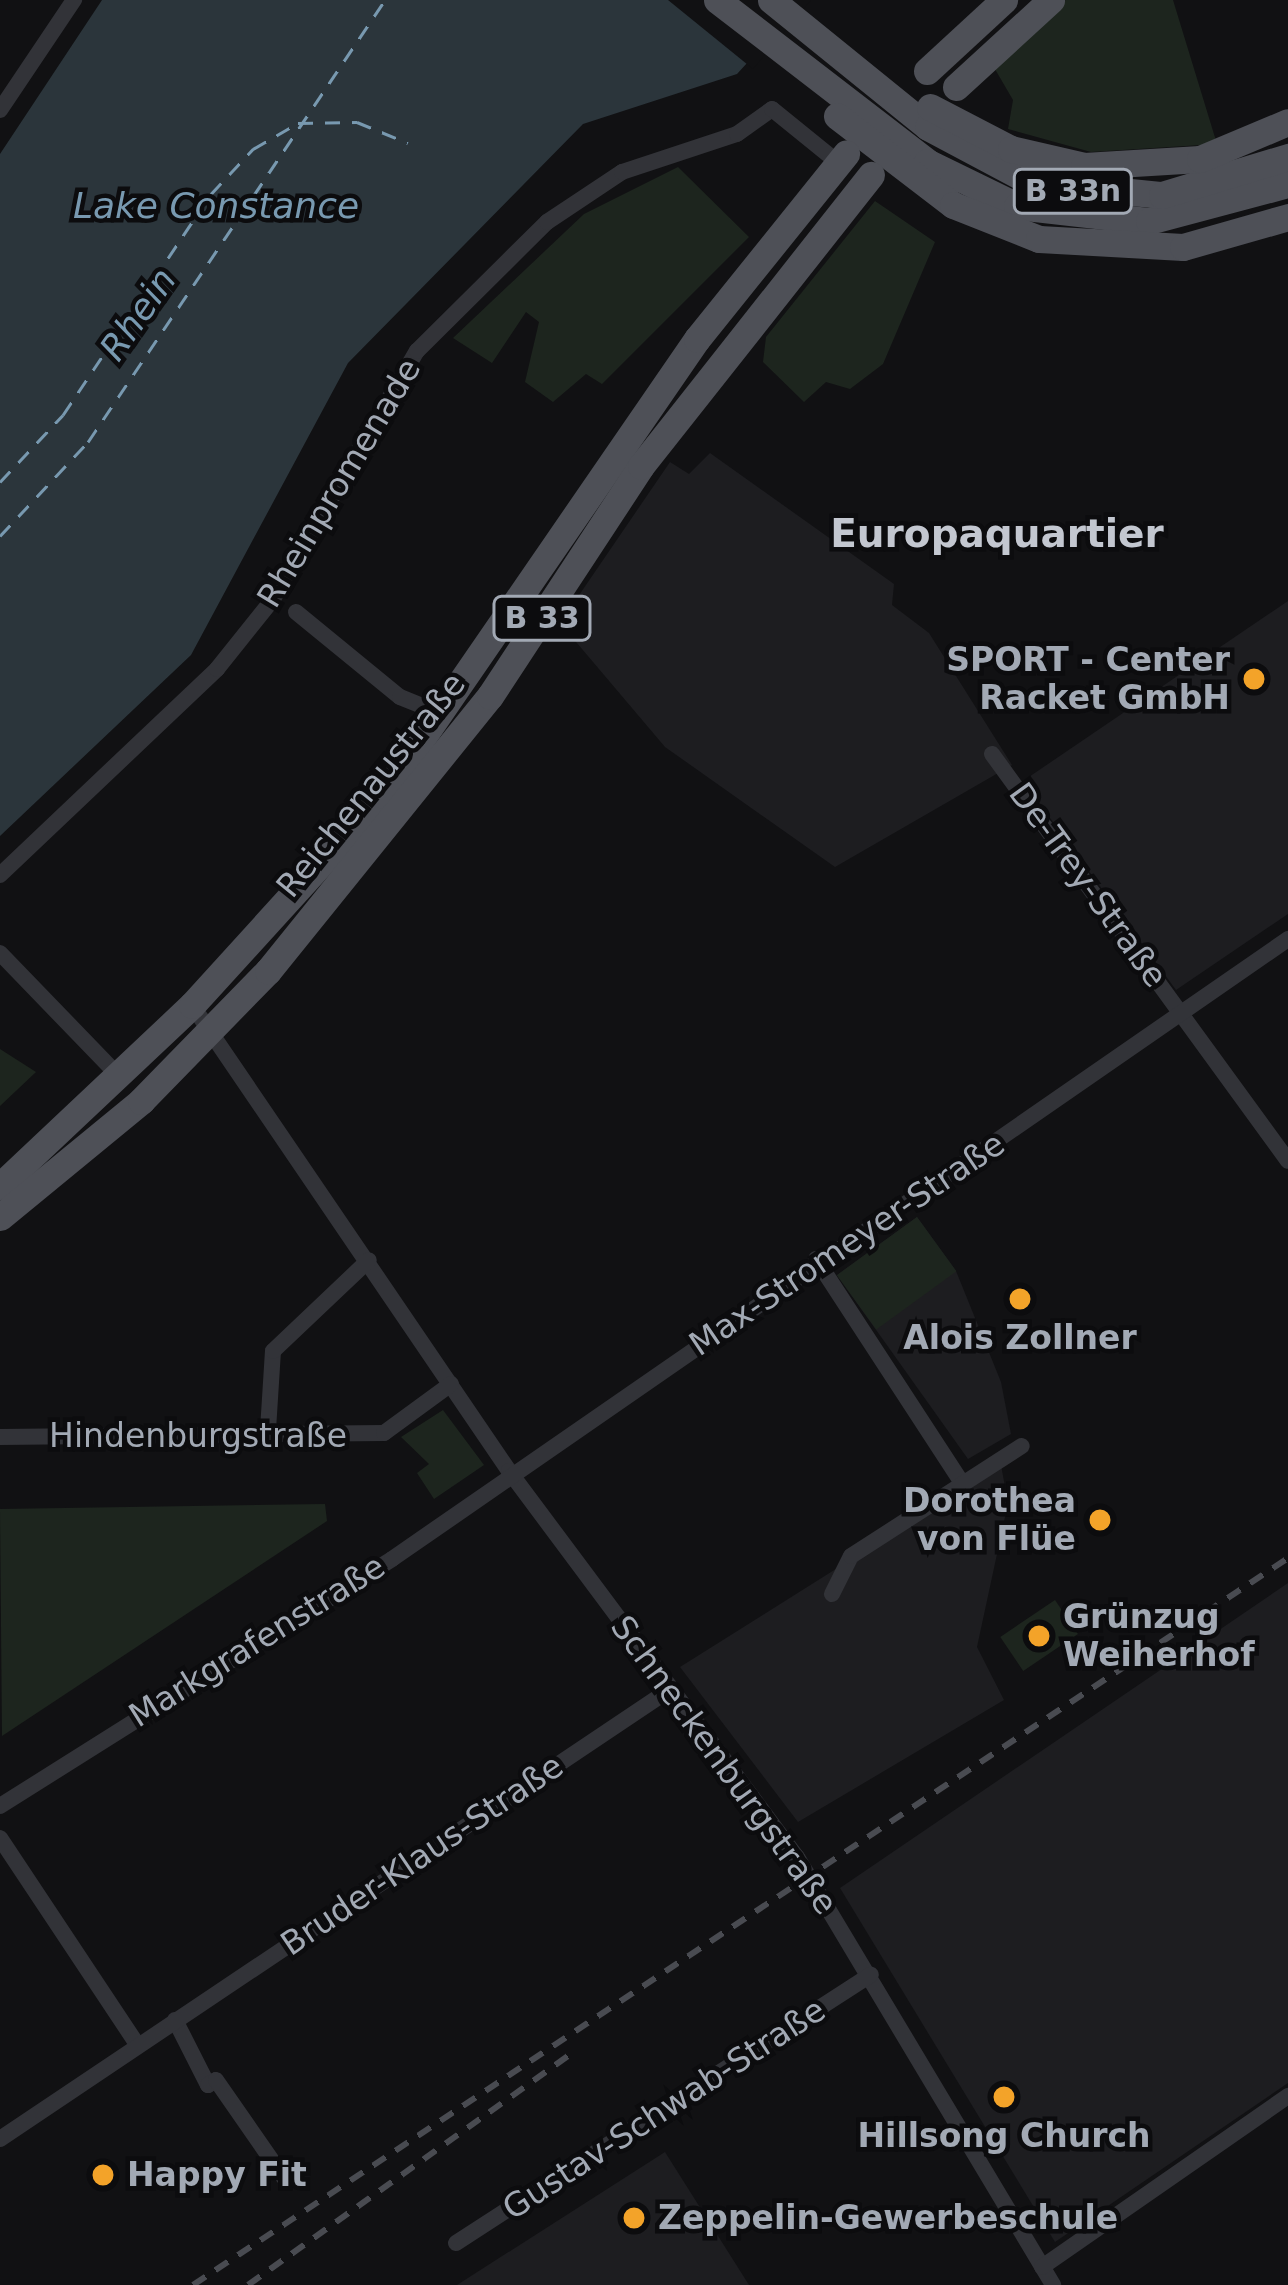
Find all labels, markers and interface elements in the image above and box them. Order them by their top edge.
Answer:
road number: B 33n [1010,167,1136,215]
water label: Lake Constance [73,184,359,228]
water label: Rhein [91,260,185,368]
street label: Rheinpromenade [249,351,429,615]
district label: Europaquartier [830,511,1164,557]
road number: B 33 [491,594,593,642]
place label: SPORT - Center Racket GmbH [946,640,1230,718]
street label: Reichenaustraße [268,665,474,905]
marker: SPORT - Center Racket GmbH [1241,666,1267,692]
street label: De-Trey-Straße [1001,775,1175,995]
street label: Max-Stromeyer-Straße [682,1124,1012,1364]
marker: Alois Zollner [1007,1286,1033,1312]
place label: Alois Zollner [903,1318,1137,1358]
street label: Hindenburgstraße [49,1416,347,1456]
place label: Dorothea von Flüe [903,1481,1076,1559]
marker: Dorothea von Flüe [1087,1507,1113,1533]
street label: Markgrafenstraße [122,1546,392,1736]
place label: Grünzug Weiherhof [1063,1597,1255,1675]
street label: Schneckenburgstraße [602,1608,846,1922]
marker: Grünzug Weiherhof [1026,1623,1052,1649]
street label: Bruder-Klaus-Straße [273,1746,571,1964]
street label: Gustav-Schwab-Straße [495,1990,833,2228]
marker: Hillsong Church [991,2084,1017,2110]
place label: Hillsong Church [857,2116,1151,2156]
place label: Happy Fit [127,2155,307,2195]
marker: Happy Fit [90,2162,116,2188]
place label: Zeppelin-Gewerbeschule [658,2198,1118,2238]
marker: Zeppelin-Gewerbeschule [621,2205,647,2231]

